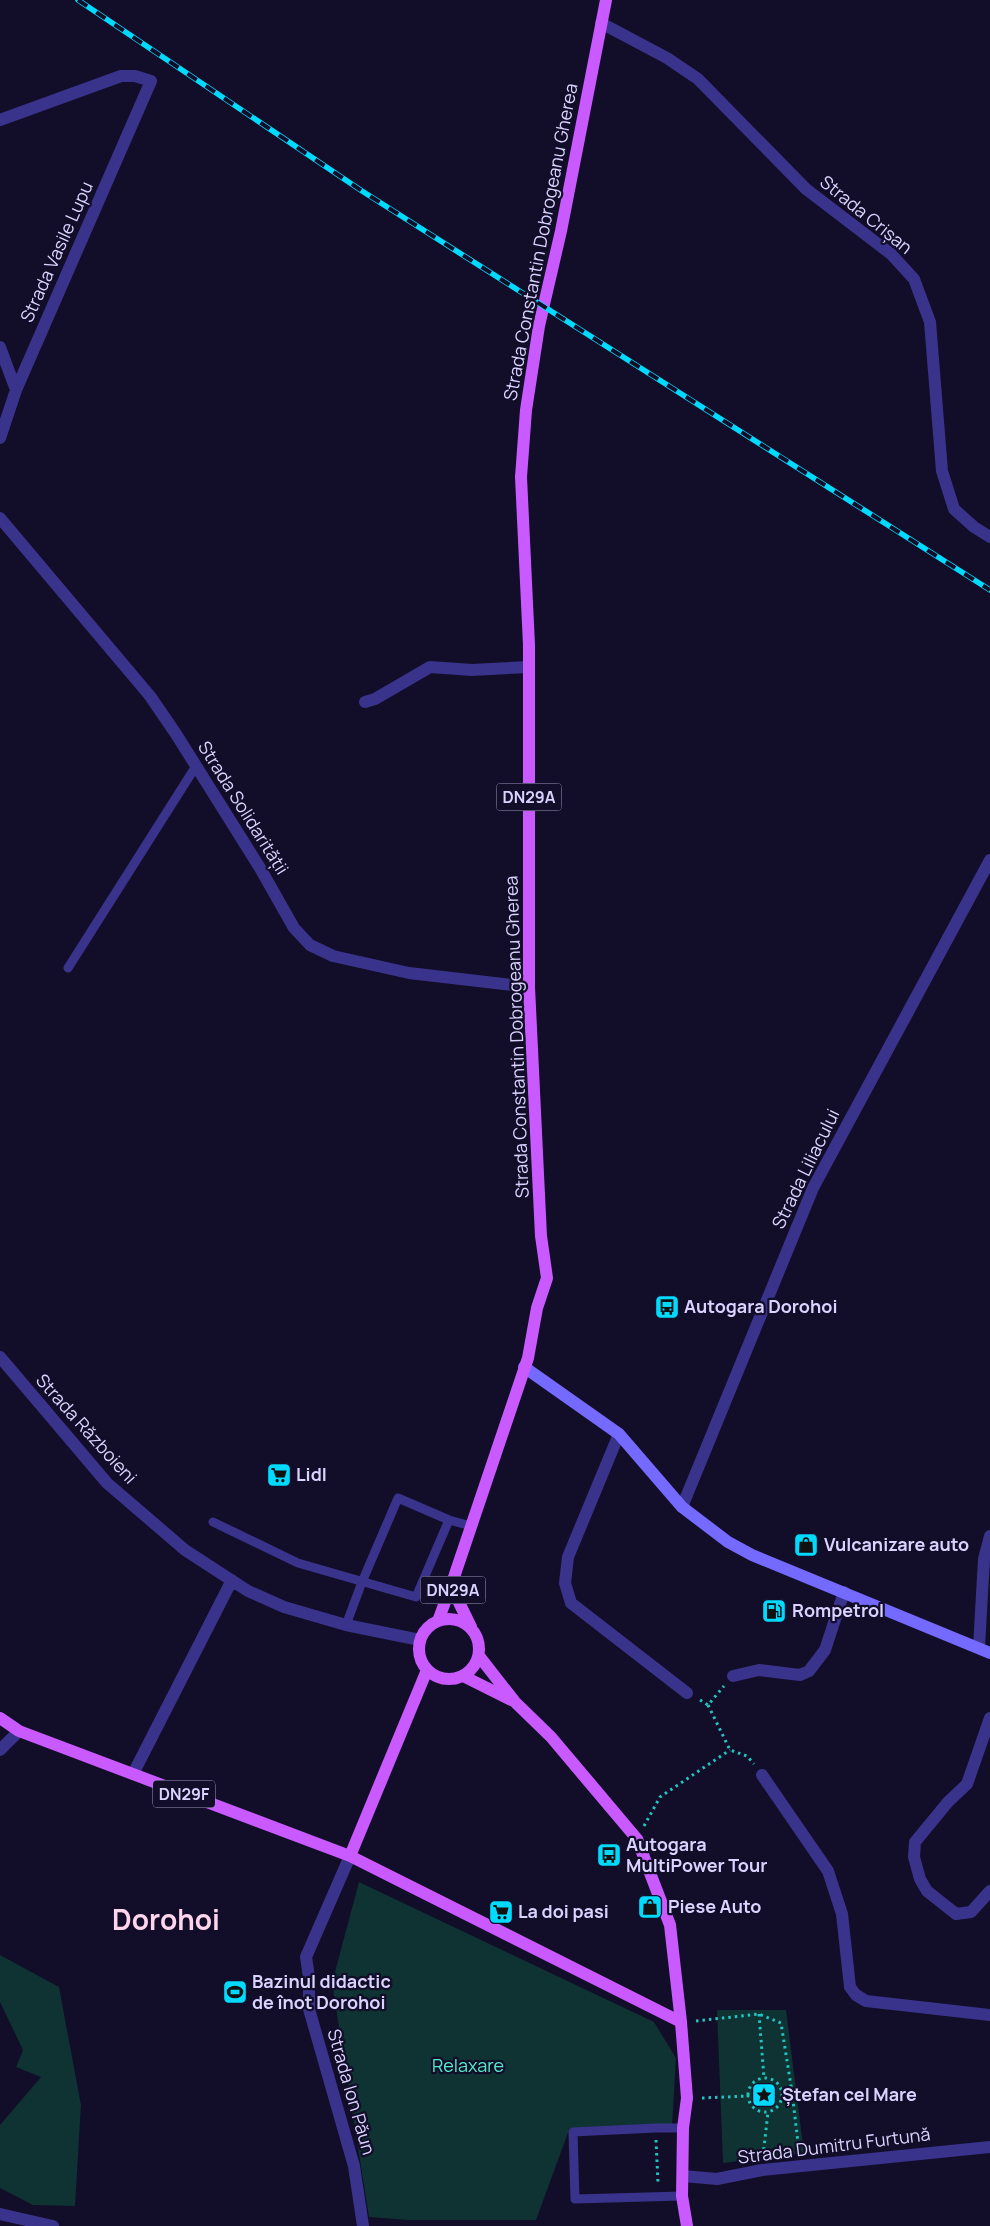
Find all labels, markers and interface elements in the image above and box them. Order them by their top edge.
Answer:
street label: Strada Constantin Dobrogeanu Gherea [497,81,583,403]
street label: Strada Crișan [815,170,918,259]
street label: Strada Vasile Lupu [14,177,98,326]
street label: Strada Solidarității [193,736,295,879]
road number: DN29A [496,784,562,810]
street label: Strada Constantin Dobrogeanu Gherea [498,875,534,1199]
street label: Strada Liliacului [766,1105,844,1232]
bus stop icon: Autogara Dorohoi [654,1294,680,1320]
place label: Autogara Dorohoi [684,1294,837,1318]
street label: Strada Războieni [31,1368,143,1488]
supermarket icon: Lidl [266,1462,292,1488]
place label: Lidl [296,1462,327,1486]
shop icon: Vulcanizare auto [793,1532,819,1558]
place label: Vulcanizare auto [824,1532,969,1556]
road number: DN29A [420,1576,486,1604]
fuel station icon: Rompetrol [761,1598,787,1624]
place label: Rompetrol [792,1598,884,1622]
road number: DN29F [153,1780,215,1808]
place label: Autogara MultiPower Tour [626,1832,767,1877]
bus stop icon: Autogara MultiPower Tour [596,1842,622,1868]
shop icon: Piese Auto [637,1894,663,1920]
place label: Piese Auto [668,1894,761,1918]
supermarket icon: La doi pasi [488,1899,514,1925]
place label: La doi pasi [518,1899,609,1923]
district label: Dorohoi [112,1900,220,1938]
place label: Bazinul didactic de înot Dorohoi [252,1969,391,2014]
sports icon: Bazinul didactic de înot Dorohoi [222,1979,248,2005]
street label: Strada Ion Păun [323,2026,381,2157]
park label: Relaxare [432,2053,504,2077]
place icon: Ștefan cel Mare [751,2082,777,2108]
place label: Ștefan cel Mare [782,2082,917,2106]
street label: Strada Dumitru Furtună [736,2121,932,2169]

